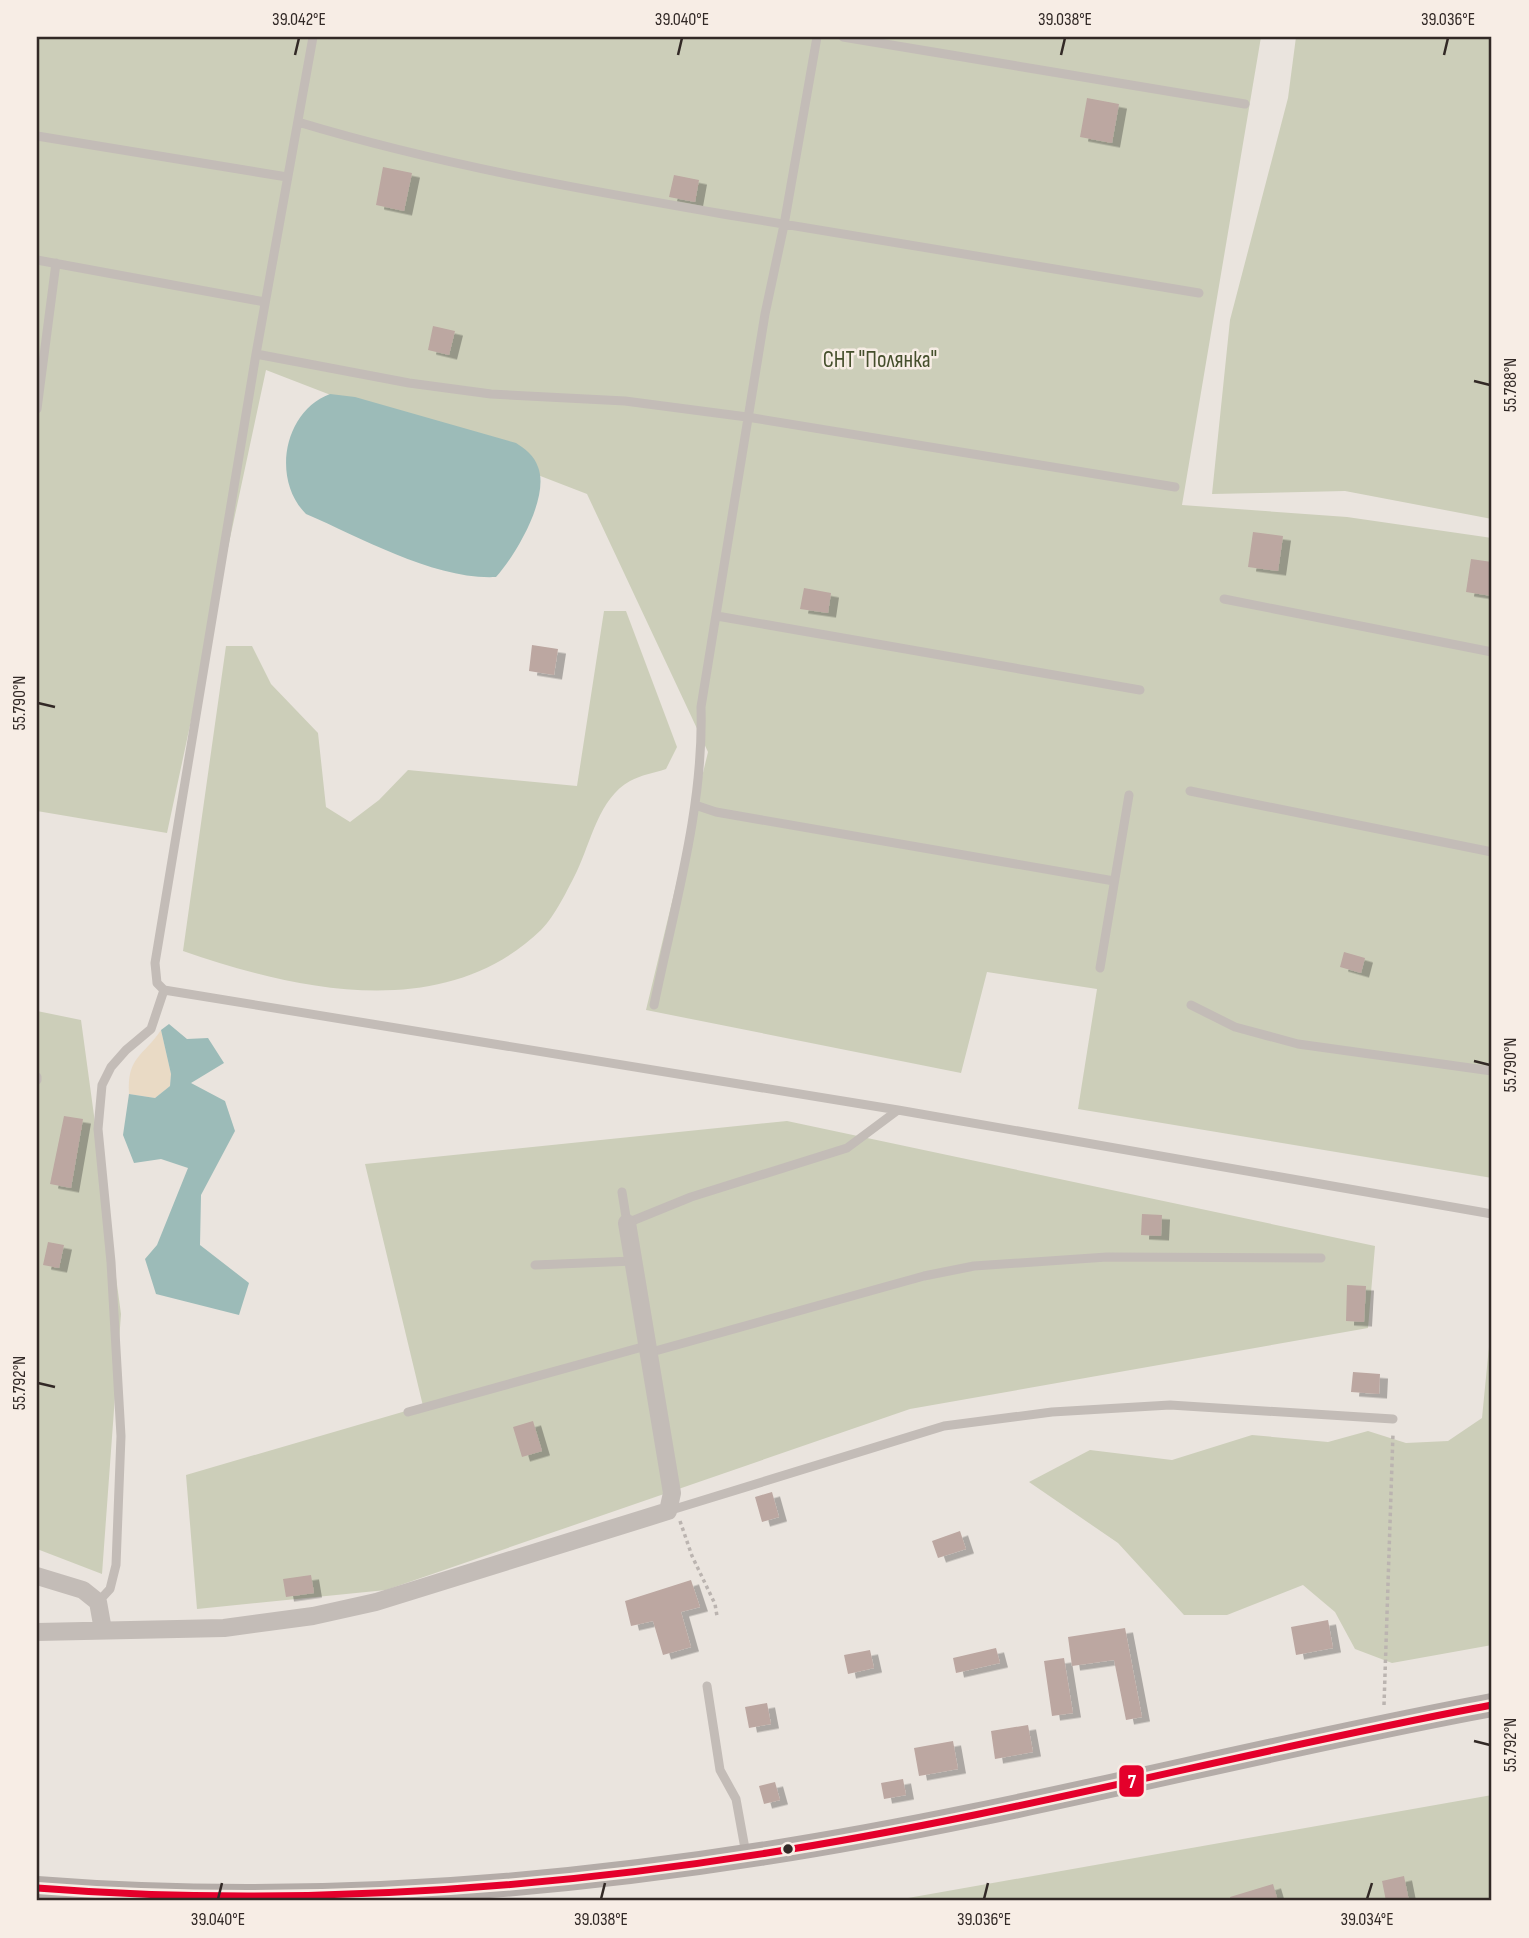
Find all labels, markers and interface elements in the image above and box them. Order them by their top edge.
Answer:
text: 39.042°E [272,9,326,30]
text: 39.040°E [655,9,709,30]
text: 39.038°E [1038,9,1092,30]
text: 39.036°E [1421,9,1475,30]
park label: СНТ "Полянка" [823,346,937,374]
text: 55.788°N [1500,358,1521,412]
text: 55.790°N [9,676,30,731]
text: 55.790°N [1500,1038,1521,1093]
text: 55.792°N [9,1356,30,1410]
text: 55.792°N [1500,1718,1521,1772]
line badge: 7 [1118,1764,1145,1798]
text: 7 [1128,1771,1137,1794]
unlabelled marker [781,1842,795,1856]
text: 39.040°E [191,1909,245,1930]
text: 39.038°E [574,1909,628,1930]
text: 39.036°E [957,1909,1011,1930]
text: 39.034°E [1340,1909,1394,1930]

